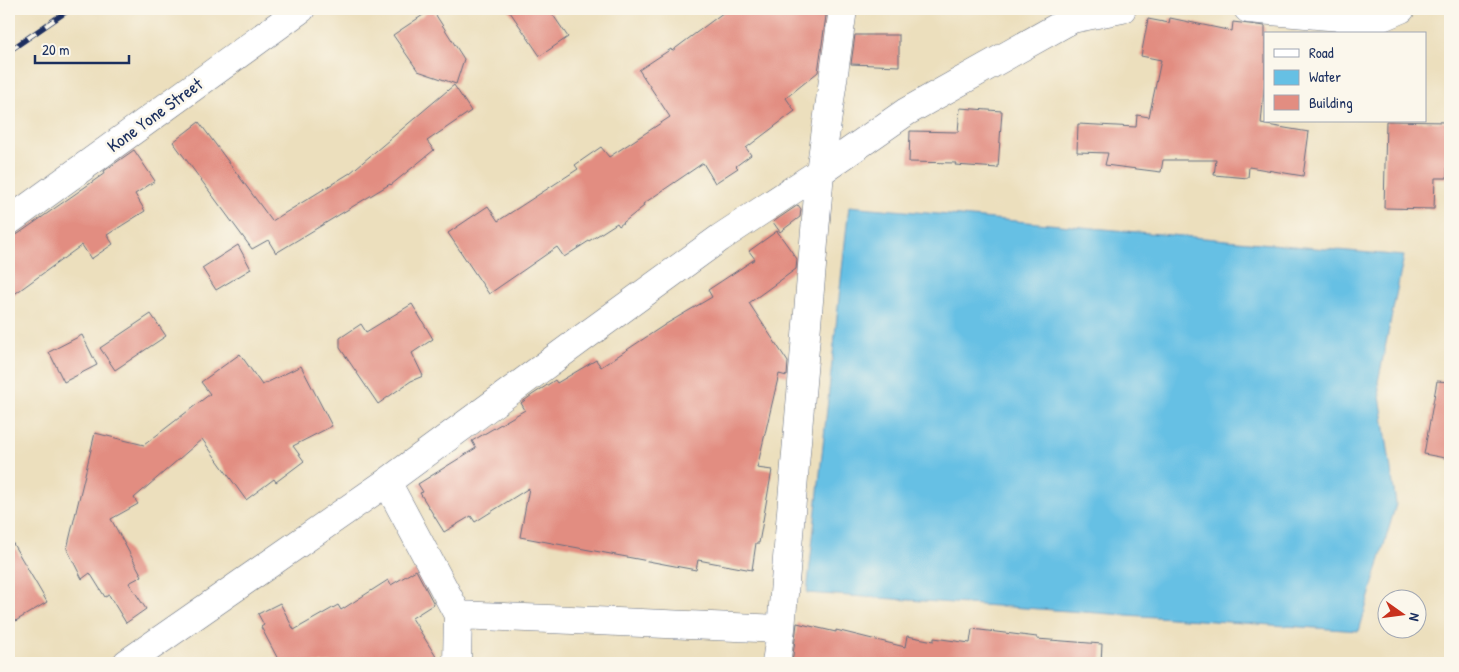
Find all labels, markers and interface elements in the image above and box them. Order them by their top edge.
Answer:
scale bar [35,32,129,64]
legend [1264,32,1426,122]
text: 20 m [42,39,69,60]
text: Road [1309,42,1334,63]
text: Water [1309,66,1341,87]
street label: Kone Yone Street [102,71,208,158]
text: Building [1309,92,1353,113]
north arrow [1376,590,1426,640]
text: N [1405,611,1425,624]

